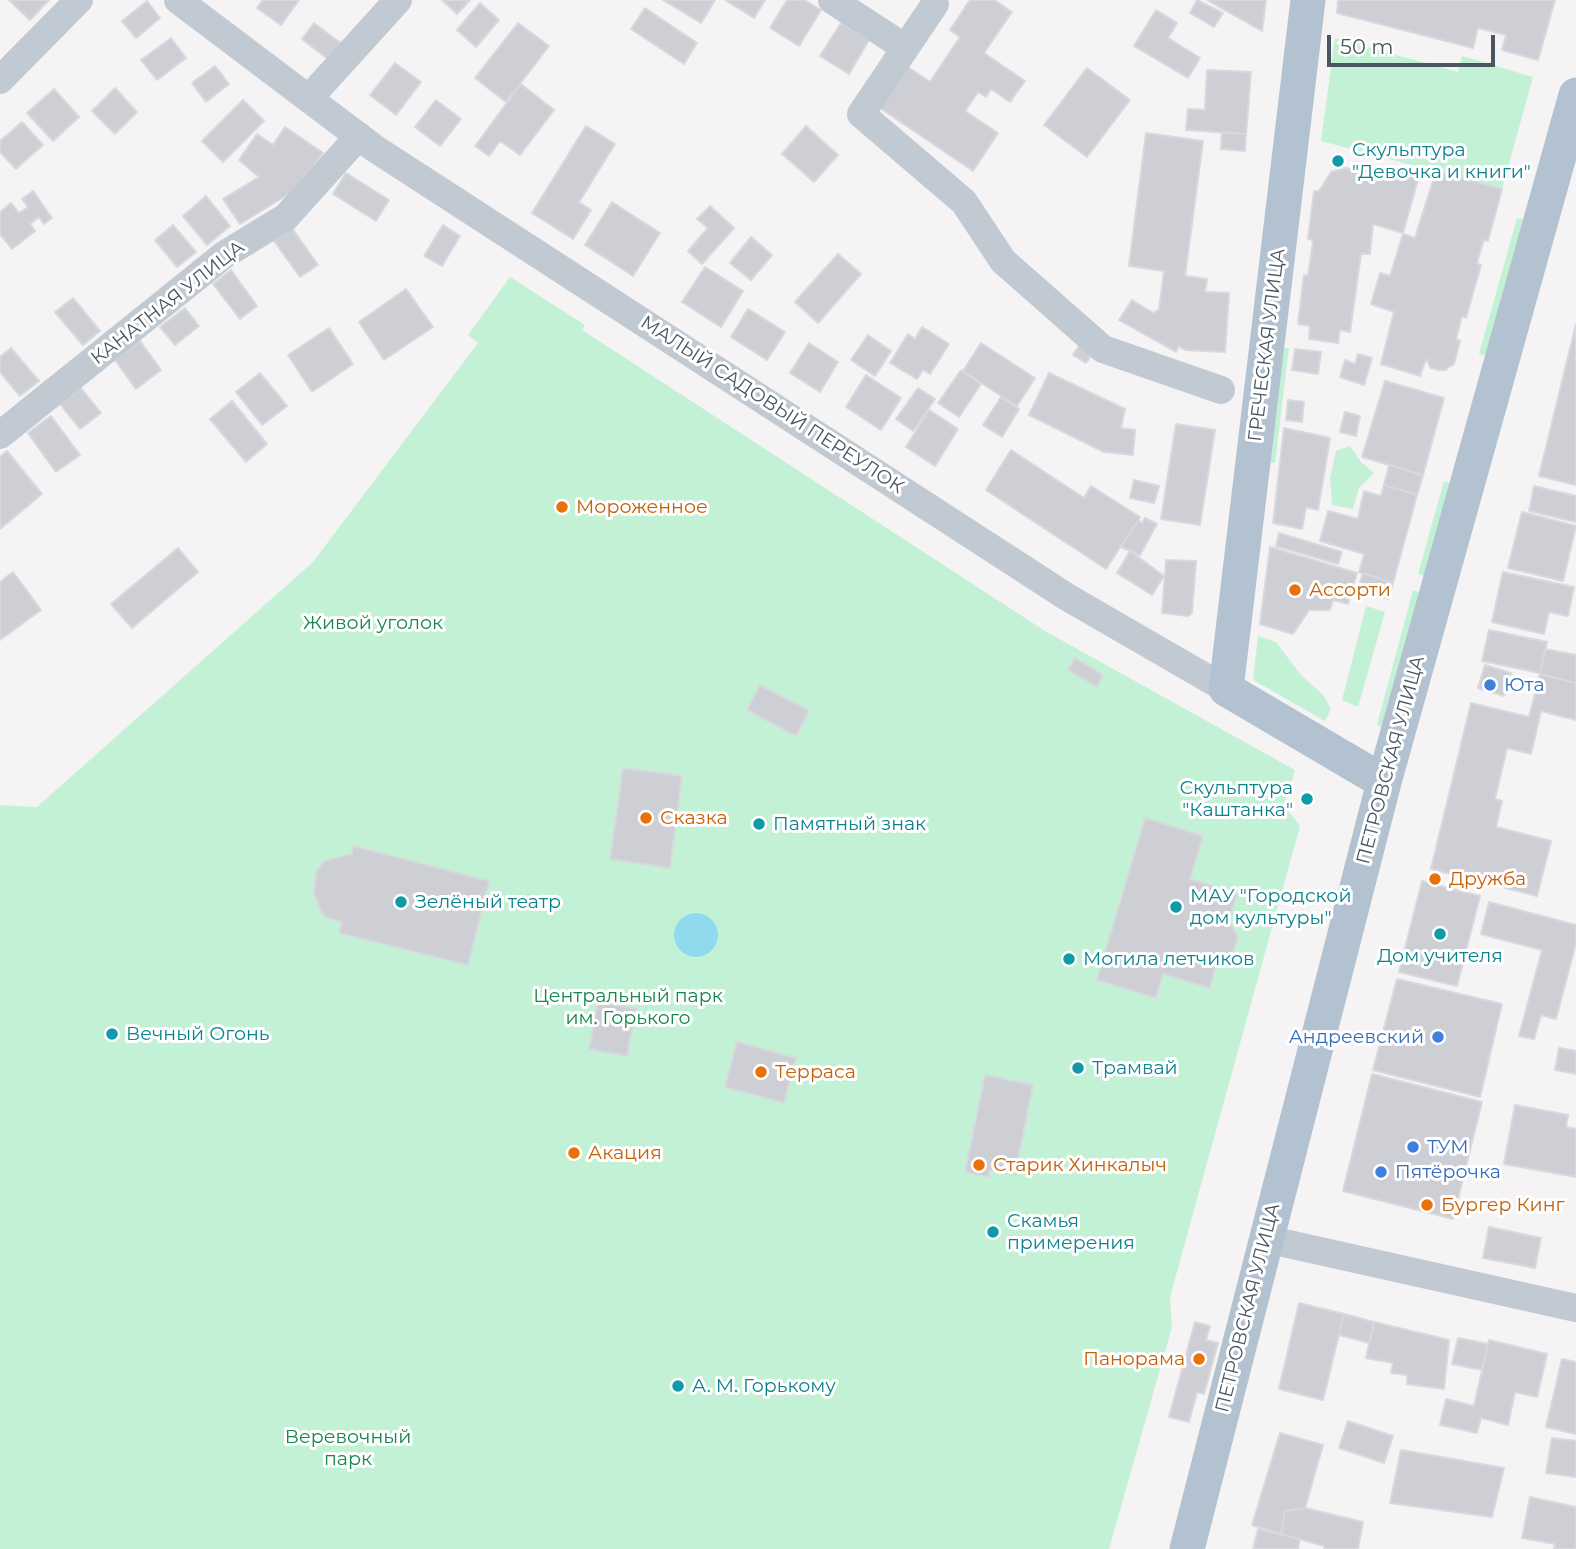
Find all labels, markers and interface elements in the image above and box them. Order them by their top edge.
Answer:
scale bar [1331,21,1499,65]
text: 50 m [1340,34,1394,59]
place label: Скульптура "Девочка и книги" [1352,139,1531,183]
marker: Скульптура "Девочка и книги" [1330,153,1346,169]
street label: КАНАТНАЯ УЛИЦА [87,236,249,370]
street label: ГРЕЧЕСКАЯ УЛИЦА [1244,247,1290,443]
street label: МАЛЫЙ САДОВЫЙ ПЕРЕУЛОК [636,311,908,499]
place label: Мороженное [576,496,708,518]
marker: Мороженное [554,499,570,515]
place label: Ассорти [1309,579,1391,601]
marker: Ассорти [1287,582,1303,598]
park label: Живой уголок [303,612,443,634]
street label: ПЕТРОВСКАЯ УЛИЦА [1352,653,1430,867]
place label: Юта [1504,674,1545,696]
marker: Юта [1482,677,1498,693]
place label: Скульптура "Каштанка" [1179,777,1293,821]
marker: Скульптура "Каштанка" [1299,791,1315,807]
place label: Сказка [660,807,728,829]
marker: Сказка [638,810,654,826]
place label: Памятный знак [773,813,926,835]
marker: Памятный знак [751,816,767,832]
place label: Дружба [1449,868,1526,890]
marker: Дружба [1427,871,1443,887]
place label: МАУ "Городской дом культуры" [1190,885,1351,929]
place label: Зелёный театр [415,891,561,913]
marker: Зелёный театр [393,894,409,910]
marker: МАУ "Городской дом культуры" [1168,899,1184,915]
marker: Дом учителя [1432,926,1448,942]
place label: Дом учителя [1377,945,1503,967]
place label: Могила летчиков [1083,948,1255,970]
marker: Могила летчиков [1061,951,1077,967]
park label: Центральный парк им. Горького [533,985,723,1029]
place label: Вечный Огонь [126,1023,269,1045]
marker: Вечный Огонь [104,1026,120,1042]
place label: Андреевский [1289,1026,1424,1048]
marker: Андреевский [1430,1029,1446,1045]
place label: Трамвай [1092,1057,1178,1079]
marker: Трамвай [1070,1060,1086,1076]
place label: Терраса [775,1061,856,1083]
marker: Терраса [753,1064,769,1080]
place label: ТУМ [1427,1136,1469,1158]
marker: ТУМ [1405,1139,1421,1155]
place label: Акация [588,1142,662,1164]
marker: Акация [566,1145,582,1161]
place label: Старик Хинкалыч [993,1154,1167,1176]
marker: Старик Хинкалыч [971,1157,987,1173]
place label: Пятёрочка [1395,1161,1501,1183]
marker: Пятёрочка [1373,1164,1389,1180]
place label: Бургер Кинг [1441,1194,1565,1216]
marker: Бургер Кинг [1419,1197,1435,1213]
street label: ПЕТРОВСКАЯ УЛИЦА [1211,1201,1285,1415]
place label: Скамья примерения [1007,1210,1135,1254]
marker: Скамья примерения [985,1224,1001,1240]
place label: Панорама [1083,1348,1185,1370]
marker: Панорама [1191,1351,1207,1367]
place label: А. М. Горькому [692,1375,836,1397]
marker: А. М. Горькому [670,1378,686,1394]
park label: Веревочный парк [285,1426,411,1470]

